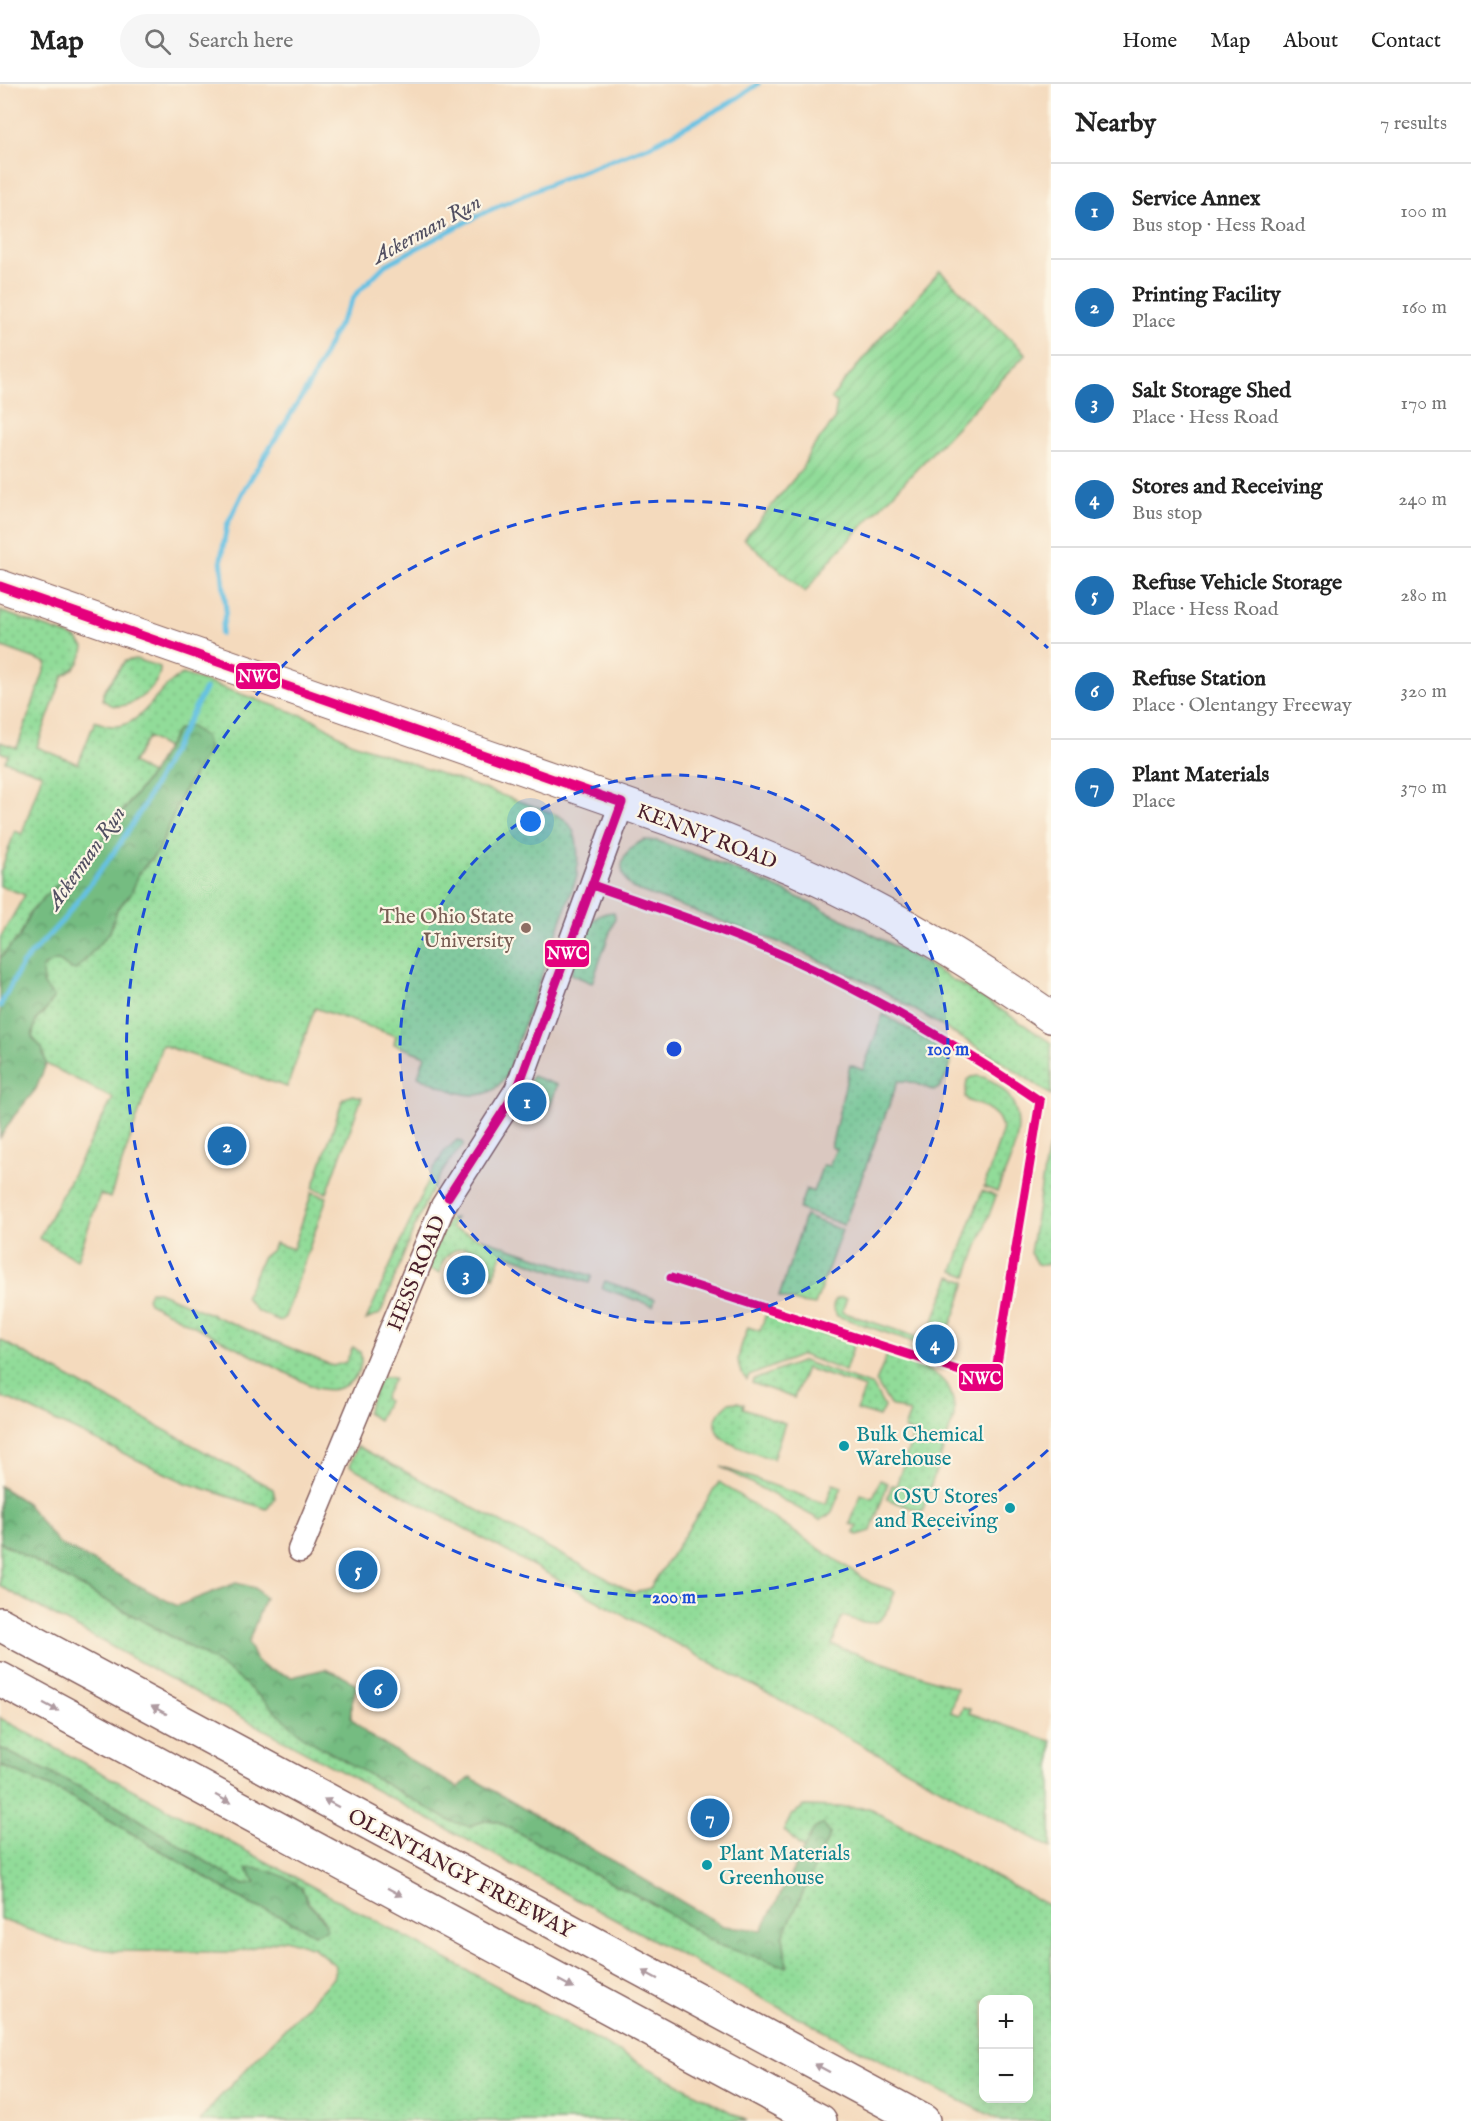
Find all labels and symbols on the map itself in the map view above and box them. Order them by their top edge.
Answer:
water label: Ackerman Run [366,188,486,272]
line badge: NWC [235,662,281,690]
text: NWC [237,668,279,688]
street label: KENNY ROAD [632,798,781,877]
water label: Ackerman Run [40,801,133,917]
your location [516,807,545,836]
place label: The Ohio State University [379,904,515,955]
marker: The Ohio State University [519,921,533,935]
line badge: NWC [544,939,590,968]
text: NWC [546,945,588,965]
centre of rings [664,1039,684,1059]
text: 100 m [927,1039,969,1062]
pin: 1 [508,1080,546,1124]
pin: 2 [208,1124,246,1168]
street label: HESS ROAD [382,1212,453,1335]
pin: 3 [446,1252,486,1298]
pin: 4 [916,1322,954,1366]
line badge: NWC [958,1363,1004,1392]
text: NWC [960,1370,1002,1390]
place label: Bulk Chemical Warehouse [856,1422,984,1473]
marker: Bulk Chemical Warehouse [837,1439,851,1453]
place label: OSU Stores and Receiving [875,1484,999,1535]
marker: OSU Stores and Receiving [1003,1501,1017,1515]
pin: 5 [338,1548,378,1592]
text: 200 m [652,1587,696,1610]
pin: 6 [358,1666,398,1712]
one-way arrow [43,1702,60,1712]
one-way arrow [150,1705,167,1715]
one-way arrow [215,1794,232,1804]
pin: 7 [690,1796,730,1840]
one-way arrow [322,1798,339,1808]
street label: OLENTANGY FREEWAY [343,1803,579,1946]
place label: Plant Materials Greenhouse [719,1841,850,1892]
marker: Plant Materials Greenhouse [700,1858,714,1872]
one-way arrow [386,1887,403,1897]
one-way arrow [641,1970,658,1980]
one-way arrow [558,1979,575,1989]
one-way arrow [813,2063,830,2073]

